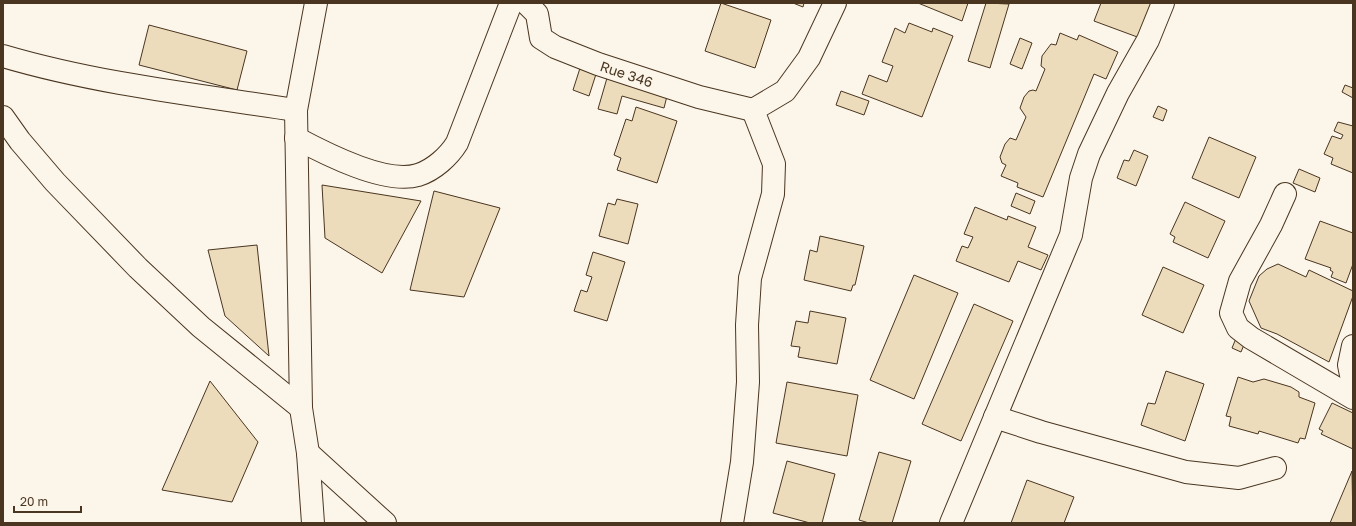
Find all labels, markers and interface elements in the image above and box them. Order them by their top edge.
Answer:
street label: Rue 346 [598,57,655,90]
scale bar [14,488,81,514]
text: 20 m [20,494,48,509]

